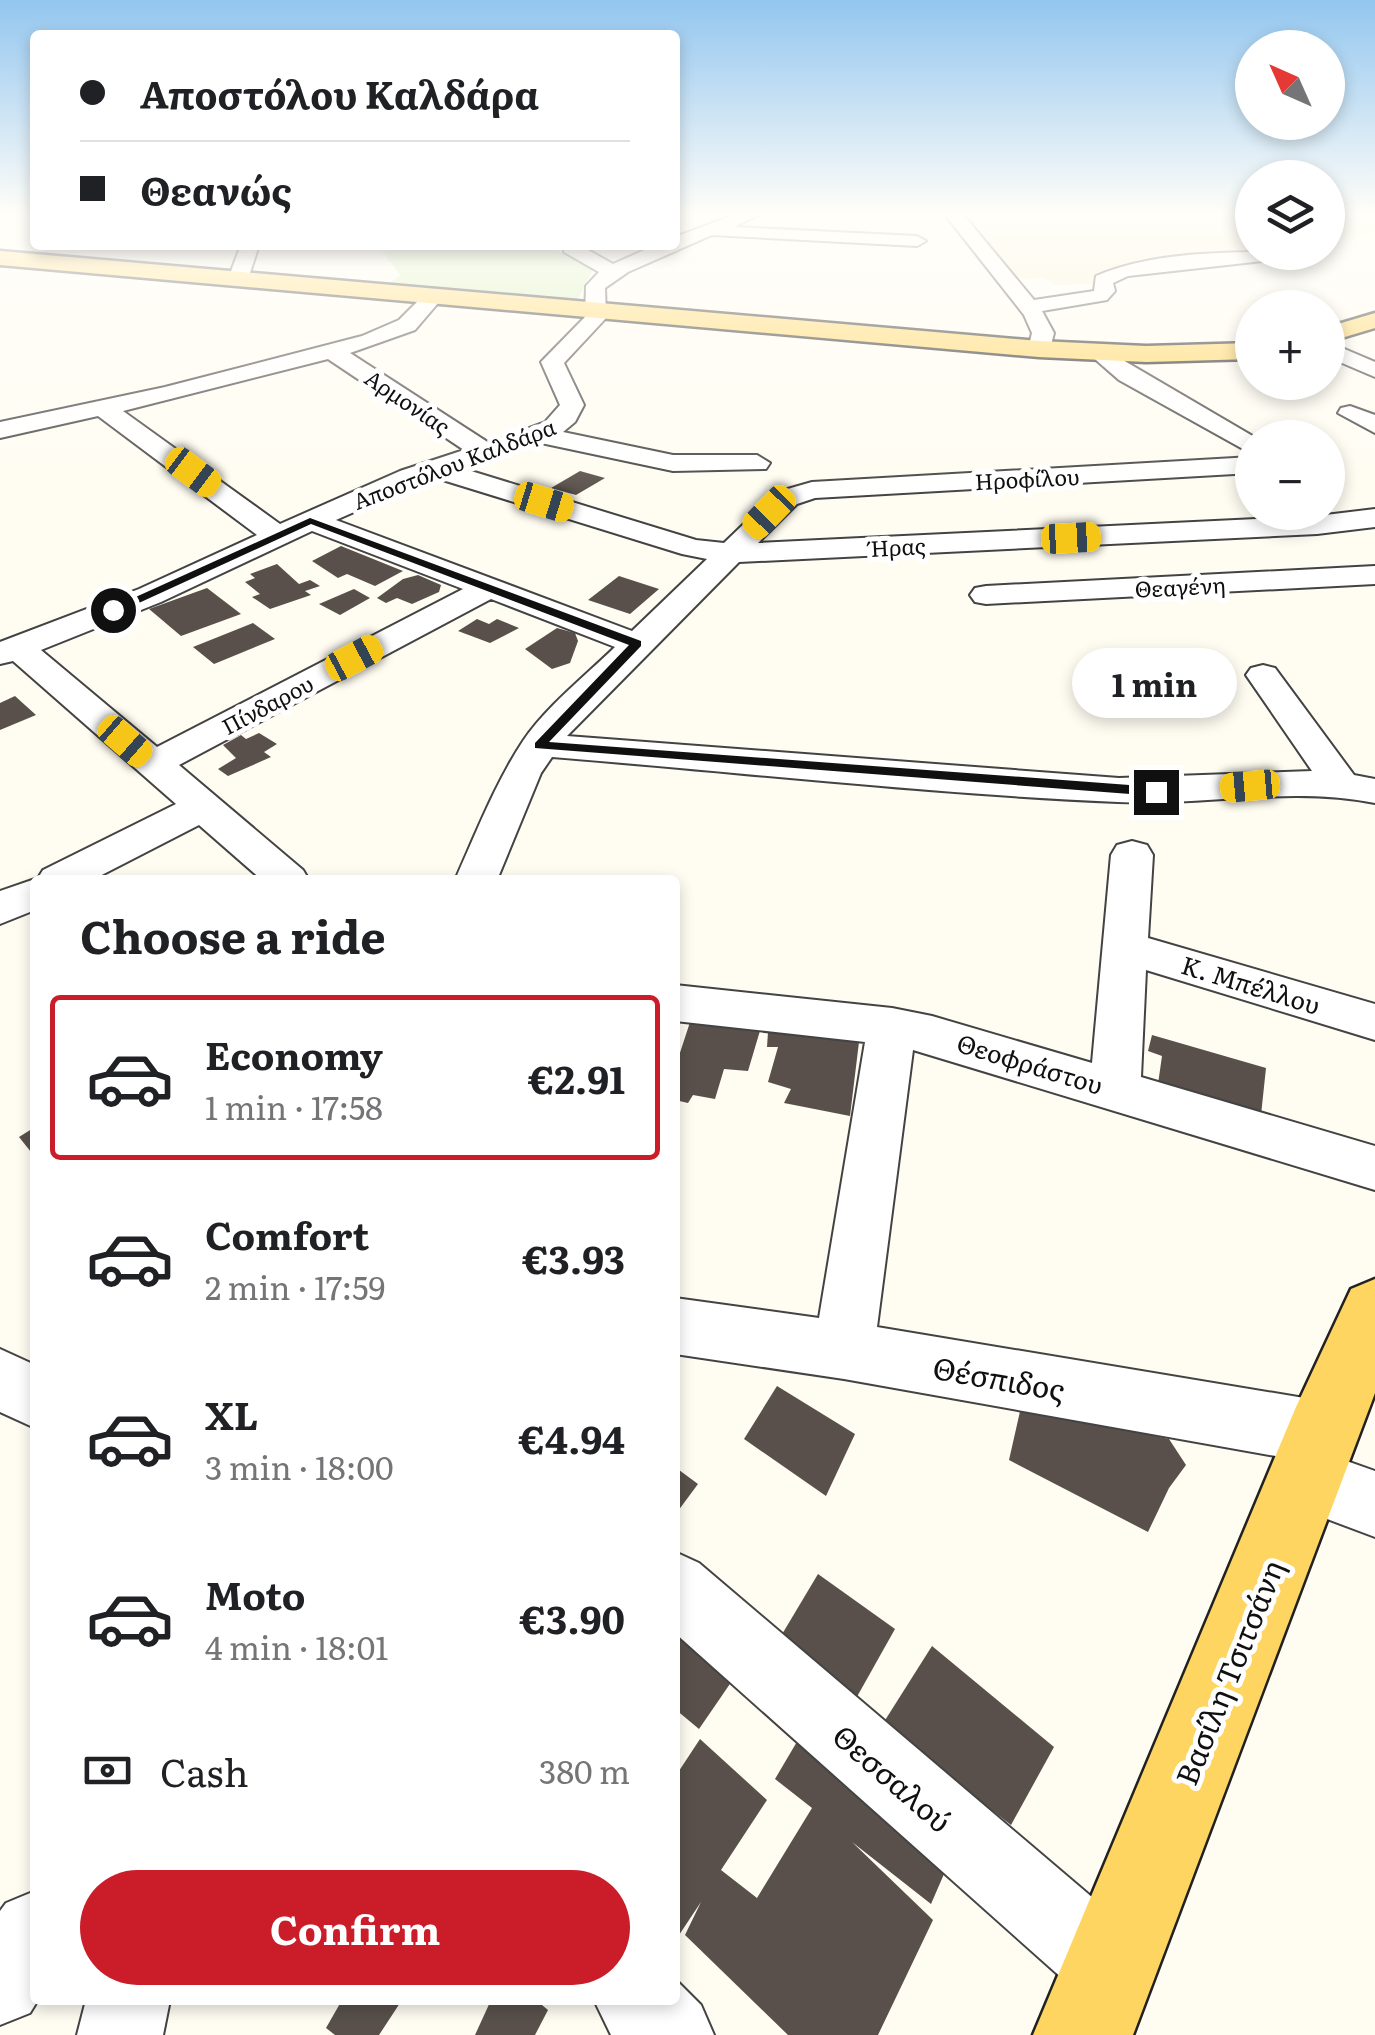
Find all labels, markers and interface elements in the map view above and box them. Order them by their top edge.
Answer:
north arrow [1235,30,1345,140]
map controls [1235,30,1345,530]
text: Αποστόλου Καλδάρα [140,64,539,121]
text: Θεανώς [140,160,292,217]
button: layers [1235,160,1345,270]
button: + [1235,290,1345,400]
street label: Αρμονίας [359,360,457,442]
street label: Αποστόλου Καλδάρα [348,409,561,517]
button: − [1235,420,1345,530]
car [160,442,226,502]
street label: Ηροφίλου [974,459,1080,497]
car [511,479,577,525]
car [737,480,801,544]
car [1040,521,1102,555]
street label: Ήρας [866,528,926,564]
street label: Θεαγένη [1134,567,1226,605]
route start [91,588,136,633]
car [320,631,388,685]
callout: 1 min [1074,647,1238,717]
text: 1 min [1112,659,1197,707]
street label: Πίνδαρου [215,666,319,742]
car [93,710,157,772]
car [1219,768,1281,804]
route end [1134,770,1179,815]
text: Choose a ride [80,901,386,968]
street label: Κ. Μπέλλου [1177,945,1325,1023]
street label: Θεοφράστου [952,1023,1108,1103]
text: Economy [205,1025,383,1082]
icon: car [85,1033,175,1123]
text: €2.91 [528,1049,625,1106]
text: 1 min · 17:58 [205,1082,383,1130]
text: Comfort [205,1205,369,1262]
icon: car [85,1213,175,1303]
text: €3.93 [522,1229,625,1286]
text: 2 min · 17:59 [205,1262,385,1310]
street label: Θέσπιδος [929,1344,1069,1410]
text: XL [205,1385,258,1442]
icon: car [85,1393,175,1483]
text: €4.94 [519,1409,625,1466]
text: 3 min · 18:00 [205,1442,393,1490]
street label: Βασίλη Τσιτσάνη [1163,1553,1293,1791]
text: Moto [205,1565,305,1622]
icon: car [85,1573,175,1663]
text: €3.90 [520,1589,625,1646]
text: 4 min · 18:01 [205,1622,388,1670]
street label: Θεσσαλού [824,1713,962,1841]
text: Cash [160,1742,249,1799]
icon: cash [80,1743,135,1798]
text: 380 m [539,1746,630,1794]
button: Confirm [80,1870,630,1985]

